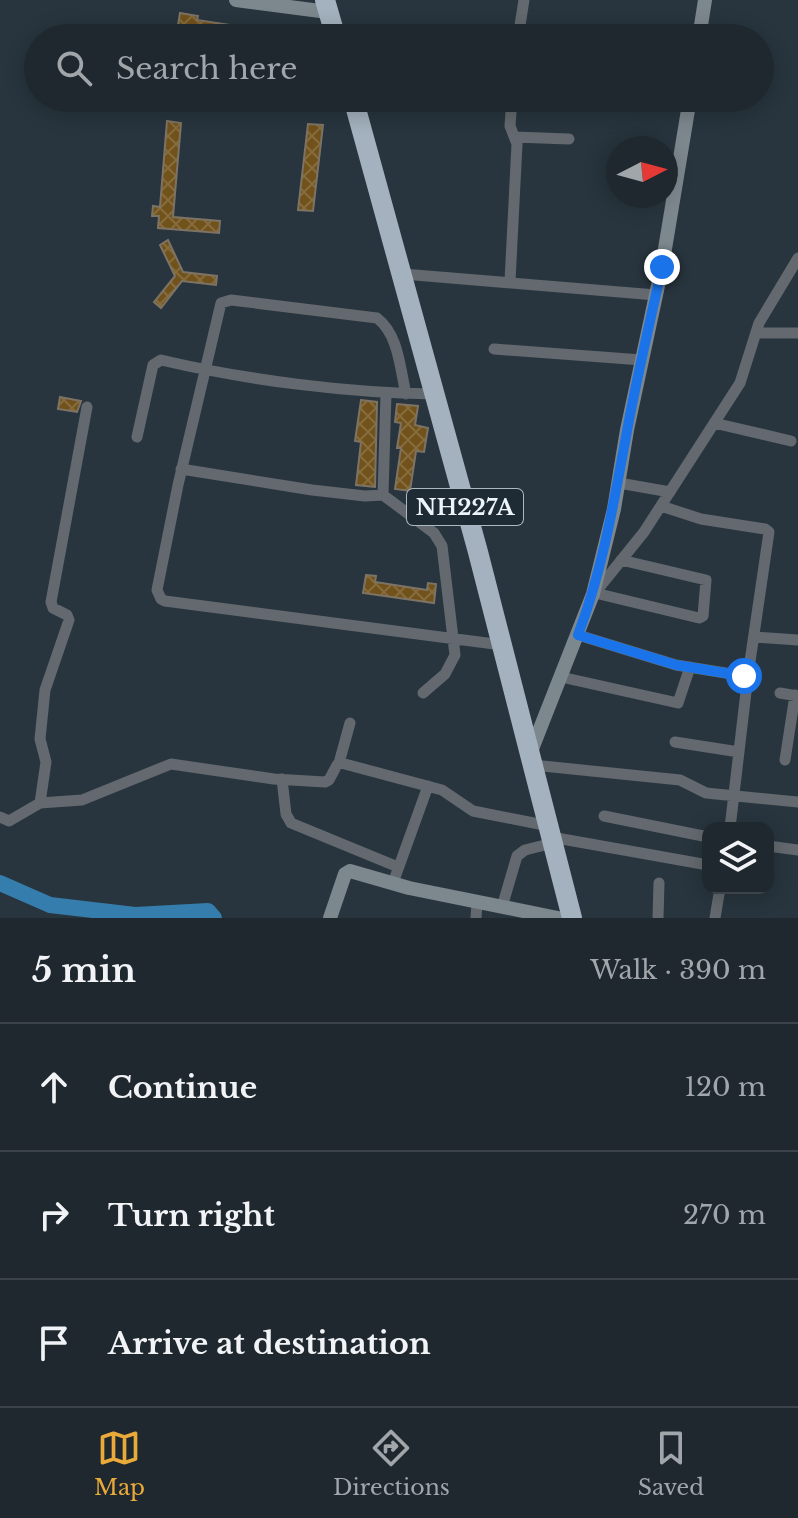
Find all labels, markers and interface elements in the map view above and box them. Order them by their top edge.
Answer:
search box [24,24,774,112]
icon: search [52,46,96,90]
text: Search here [116,50,297,87]
north arrow [606,136,678,208]
route end [644,249,680,285]
road number: NH227A [407,489,523,525]
route start [726,658,762,694]
map controls [702,822,774,894]
button: layers [702,822,774,894]
text: 5 min [32,949,136,991]
text: Walk · 390 m [590,954,766,986]
icon: ahead [32,1065,76,1109]
text: Continue [108,1069,257,1106]
text: 120 m [684,1071,766,1103]
icon: right [32,1193,76,1237]
text: Turn right [108,1197,275,1234]
text: 270 m [683,1199,766,1231]
icon: arrive [32,1321,76,1365]
text: Arrive at destination [108,1325,431,1362]
tab: Map [94,1426,145,1501]
tab: Directions [333,1426,450,1501]
tab: Saved [638,1426,704,1501]

